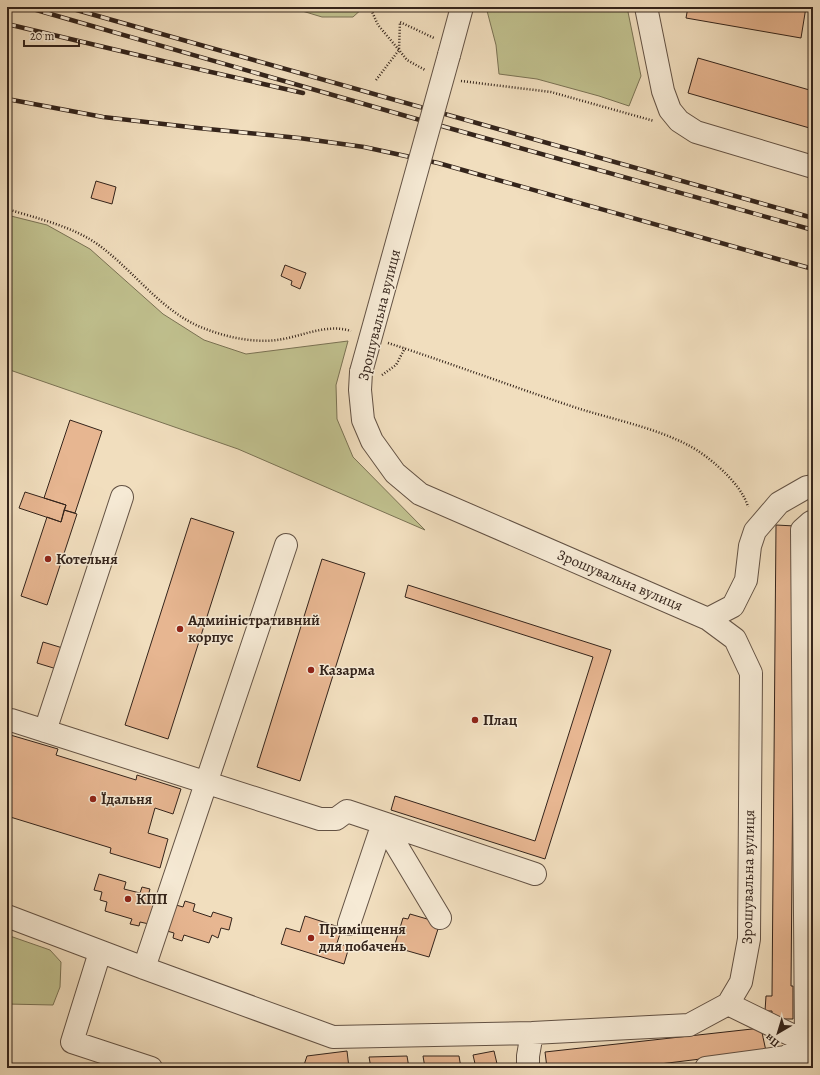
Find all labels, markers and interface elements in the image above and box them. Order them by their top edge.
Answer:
scale bar [24,22,79,48]
text: 20 m [30,28,54,44]
street label: Зрошувальна вулиця [353,247,405,383]
street label: Зрошувальна вулиця [554,544,686,616]
place label: Котельня [56,549,118,569]
marker: Котельня [43,554,53,564]
place label: Адмиіністративний корпус [187,610,320,647]
marker: Адмиіністративний корпус [175,624,185,634]
place label: Казарма [319,660,376,680]
marker: Казарма [306,665,316,675]
place label: Плац [483,710,518,730]
marker: Плац [470,715,480,725]
place label: Їдальня [101,789,153,809]
marker: Їдальня [88,794,98,804]
street label: Зрошувальна вулиця [737,809,759,945]
place label: КПП [136,889,168,909]
marker: КПП [123,894,133,904]
place label: Приміщення для побачень [318,919,406,956]
marker: Приміщення для побачень [306,933,316,943]
north arrow [758,1013,798,1053]
text: Пн [761,1030,782,1051]

